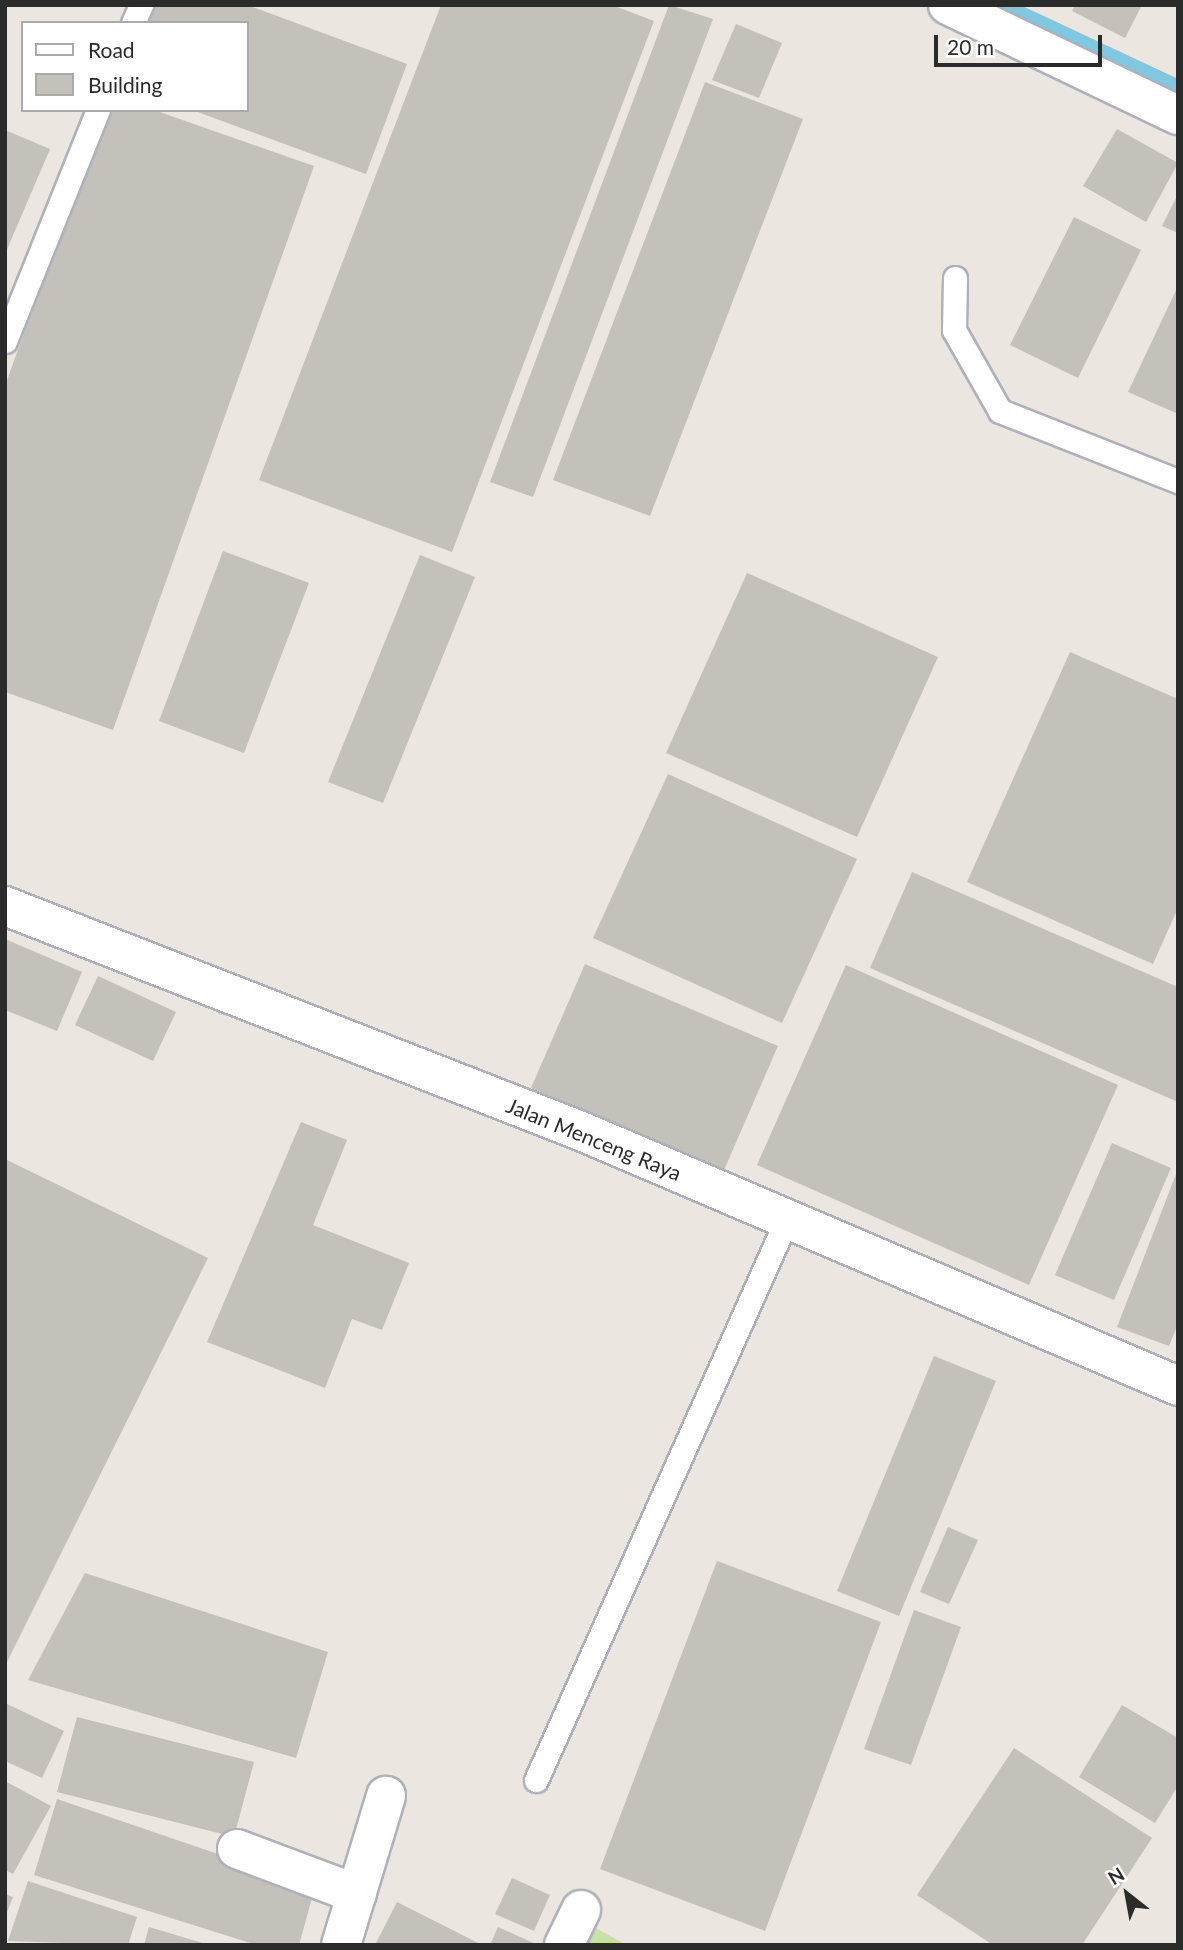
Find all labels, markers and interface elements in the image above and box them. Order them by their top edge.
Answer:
legend [21,21,248,112]
scale bar [938,21,1106,65]
text: 20 m [947,34,994,59]
text: Road [88,37,135,62]
text: Building [88,72,163,97]
street label: Jalan Menceng Raya [503,1092,685,1186]
north arrow [1092,1859,1162,1929]
text: N [1104,1862,1128,1889]

